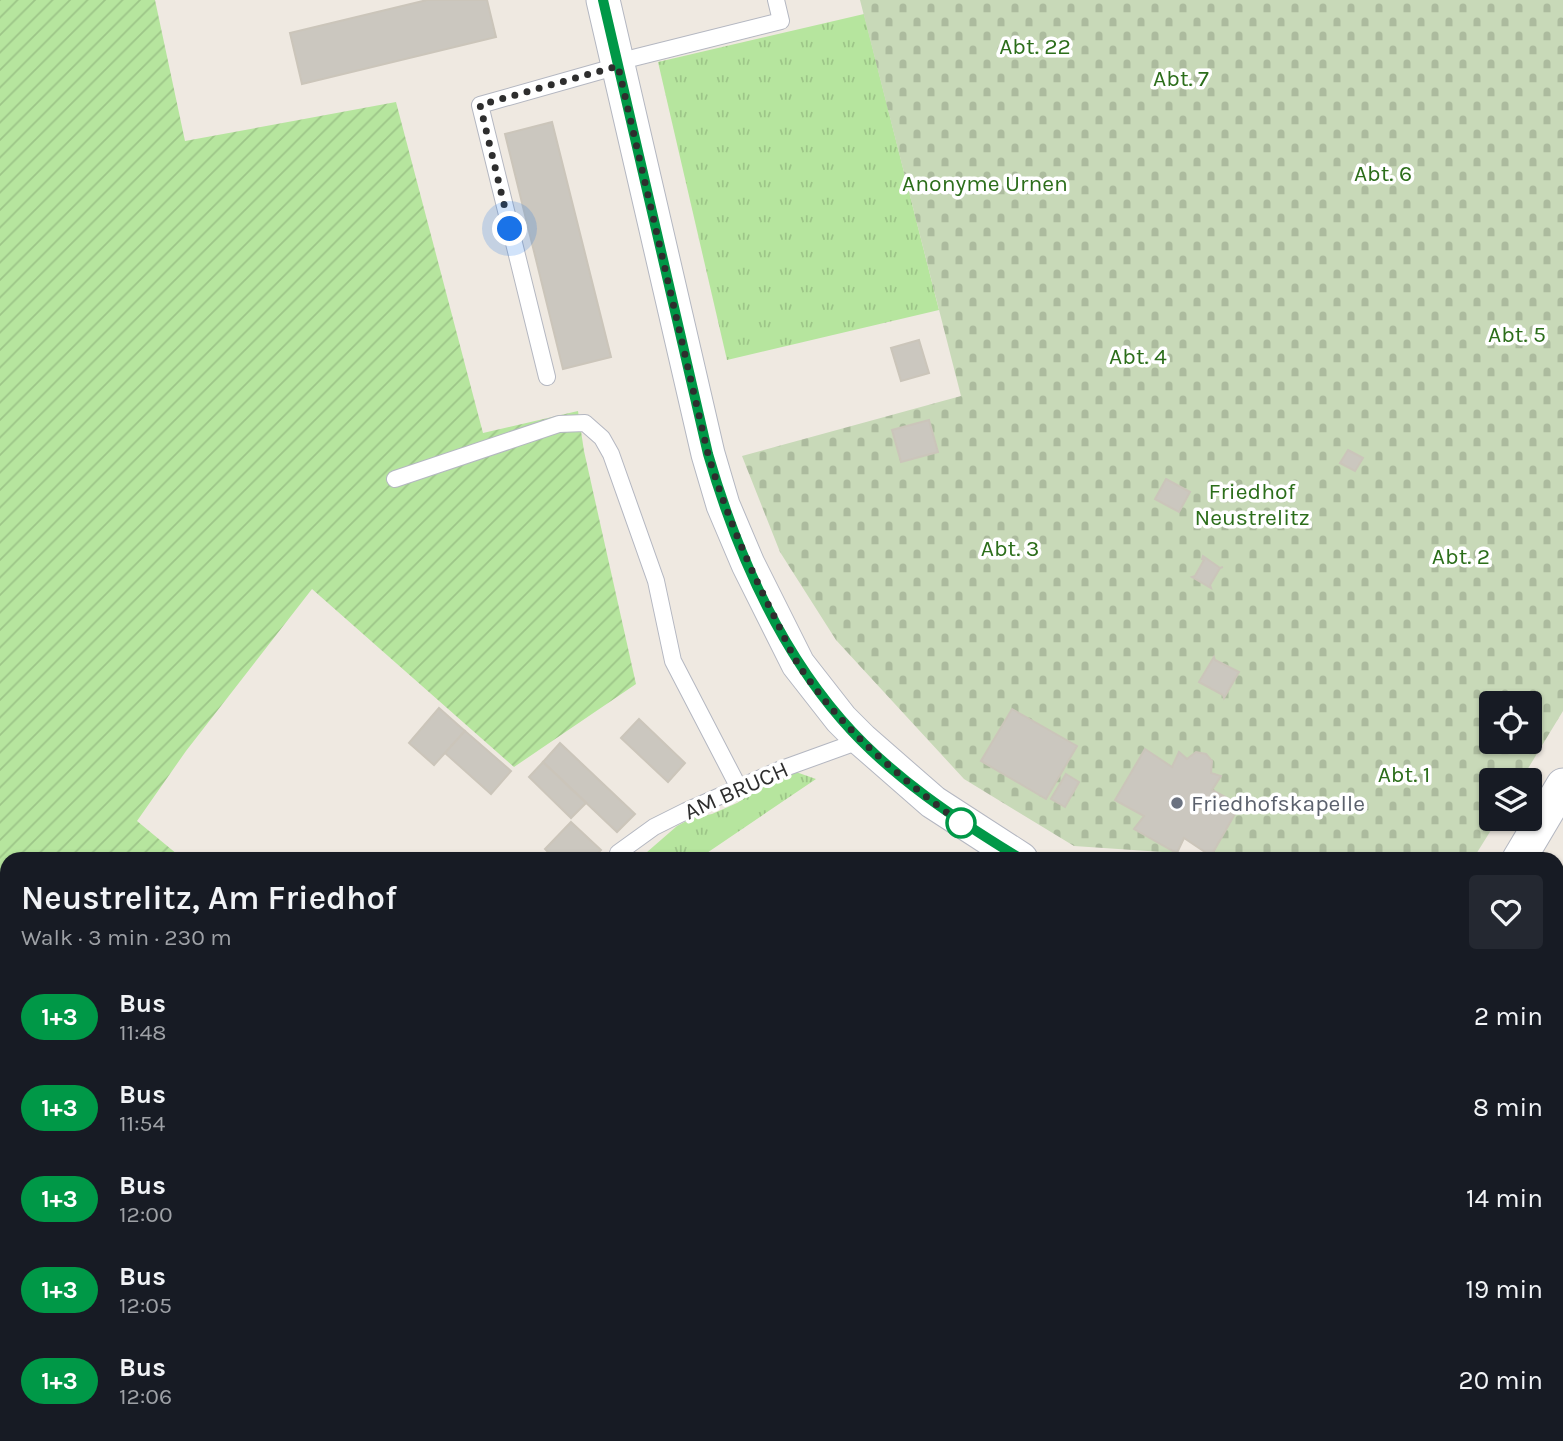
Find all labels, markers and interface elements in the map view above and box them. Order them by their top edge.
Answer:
park label: Abt. 22 [999,33,1071,60]
park label: Abt. 7 [1153,65,1209,92]
park label: Abt. 6 [1354,160,1412,187]
park label: Anonyme Urnen [902,170,1068,197]
your location [492,211,527,246]
park label: Abt. 5 [1488,321,1546,348]
park label: Abt. 4 [1109,343,1167,370]
park label: Friedhof Neustrelitz [1194,478,1310,531]
park label: Abt. 3 [981,535,1039,562]
park label: Abt. 2 [1432,543,1490,570]
map controls [1479,691,1542,831]
button: locate [1479,691,1542,754]
street label: AM BRUCH [680,756,792,825]
park label: Abt. 1 [1378,761,1430,788]
button: layers [1479,768,1542,831]
place label: Friedhofskapelle [1191,790,1365,817]
marker: Friedhofskapelle [1169,795,1185,811]
unlabelled marker [946,808,976,838]
button: heart [1469,875,1543,949]
text: Neustrelitz, Am Friedhof [21,879,397,917]
text: Walk · 3 min · 230 m [21,924,232,951]
text: Bus [119,988,166,1019]
text: 2 min [1474,1001,1543,1032]
text: 1+3 [41,1003,78,1031]
text: 11:48 [119,1019,166,1046]
text: Bus [119,1079,166,1110]
text: 8 min [1473,1092,1543,1123]
text: 1+3 [41,1094,78,1122]
text: 11:54 [119,1110,165,1137]
text: Bus [119,1170,166,1201]
text: 14 min [1466,1183,1543,1214]
text: 1+3 [41,1185,78,1213]
text: 12:00 [119,1201,173,1228]
text: Bus [119,1261,166,1292]
text: 19 min [1465,1274,1543,1305]
text: 1+3 [41,1276,78,1304]
text: 12:05 [119,1292,172,1319]
text: Bus [119,1352,166,1383]
text: 20 min [1459,1365,1543,1396]
text: 1+3 [41,1367,78,1395]
text: 12:06 [119,1383,172,1410]

